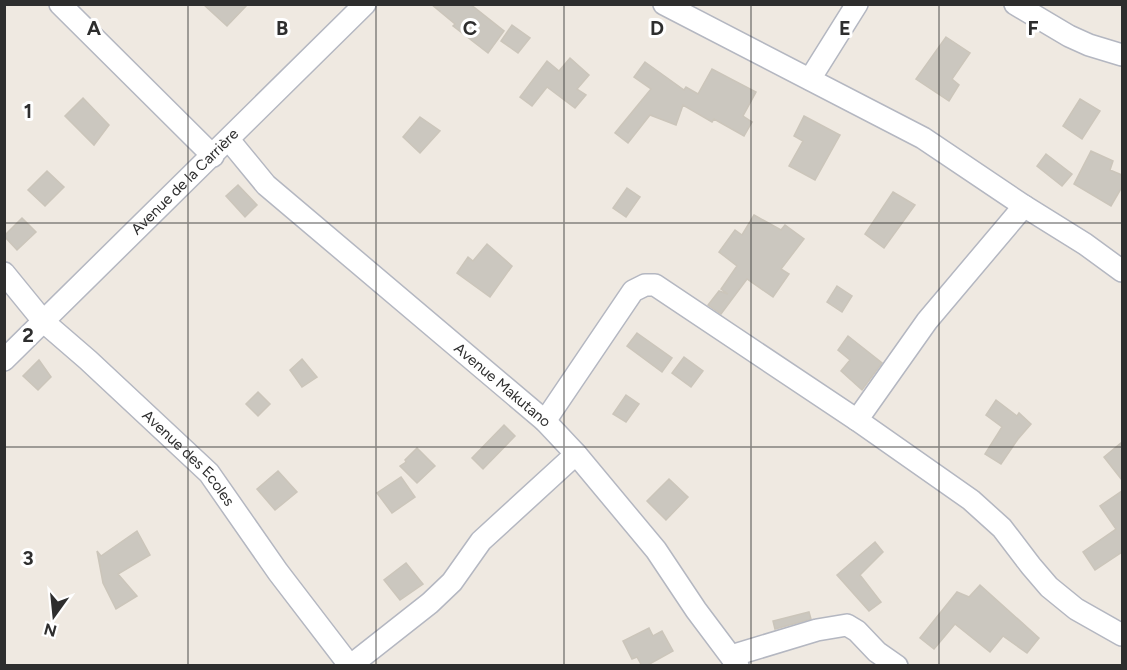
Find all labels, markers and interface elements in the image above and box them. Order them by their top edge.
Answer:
text: A [87,16,102,40]
text: B [276,16,288,40]
text: C [463,16,477,40]
text: D [650,16,664,40]
text: E [839,16,851,40]
text: F [1027,16,1039,40]
text: 1 [24,99,32,123]
street label: Avenue de la Carrière [127,125,242,238]
text: 2 [22,323,34,347]
street label: Avenue Makutano [451,339,555,431]
street label: Avenue des Ecoles [138,406,238,510]
text: 3 [22,546,34,570]
north arrow [24,586,84,646]
text: N [42,619,59,641]

